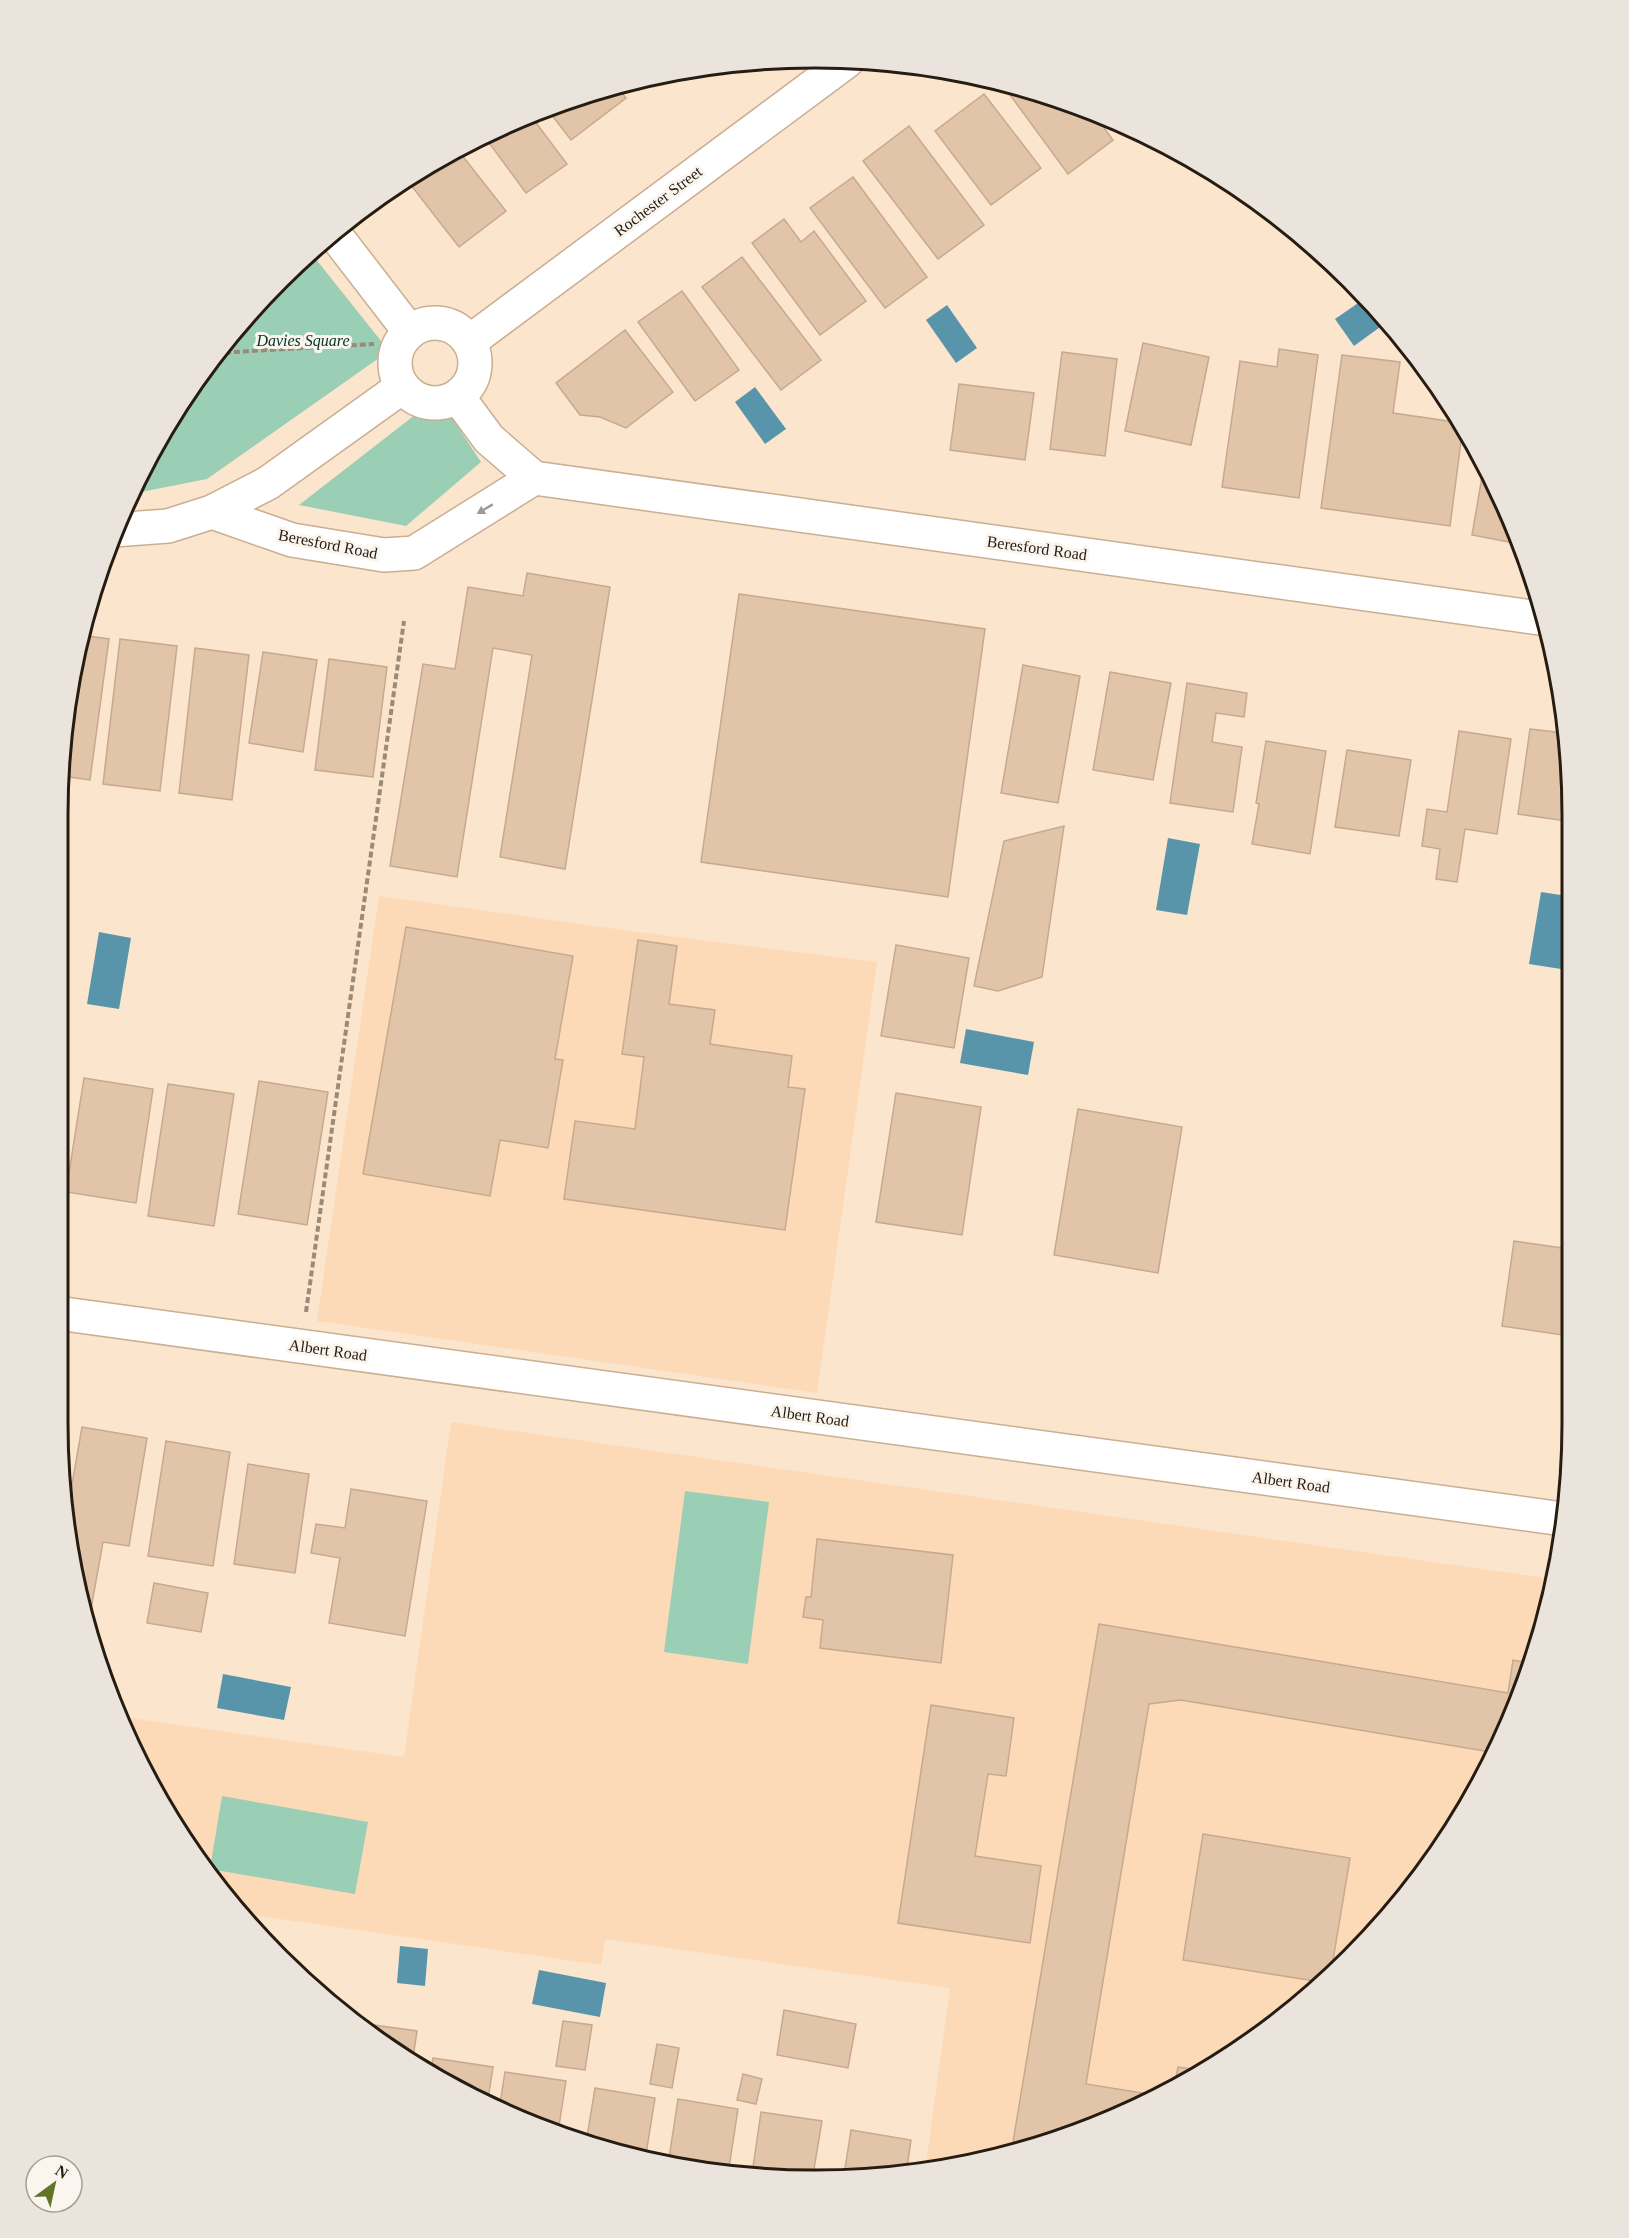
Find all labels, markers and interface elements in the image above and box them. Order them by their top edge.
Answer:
street label: Rochester Street [611,162,706,239]
park label: Davies Square [255,332,350,350]
one-way arrow [476,504,493,514]
street label: Beresford Road [277,526,379,562]
street label: Beresford Road [986,533,1088,563]
street label: Albert Road [288,1336,368,1364]
street label: Albert Road [770,1402,850,1430]
street label: Albert Road [1251,1468,1331,1496]
north arrow [24,2154,84,2214]
text: N [52,2162,72,2182]

